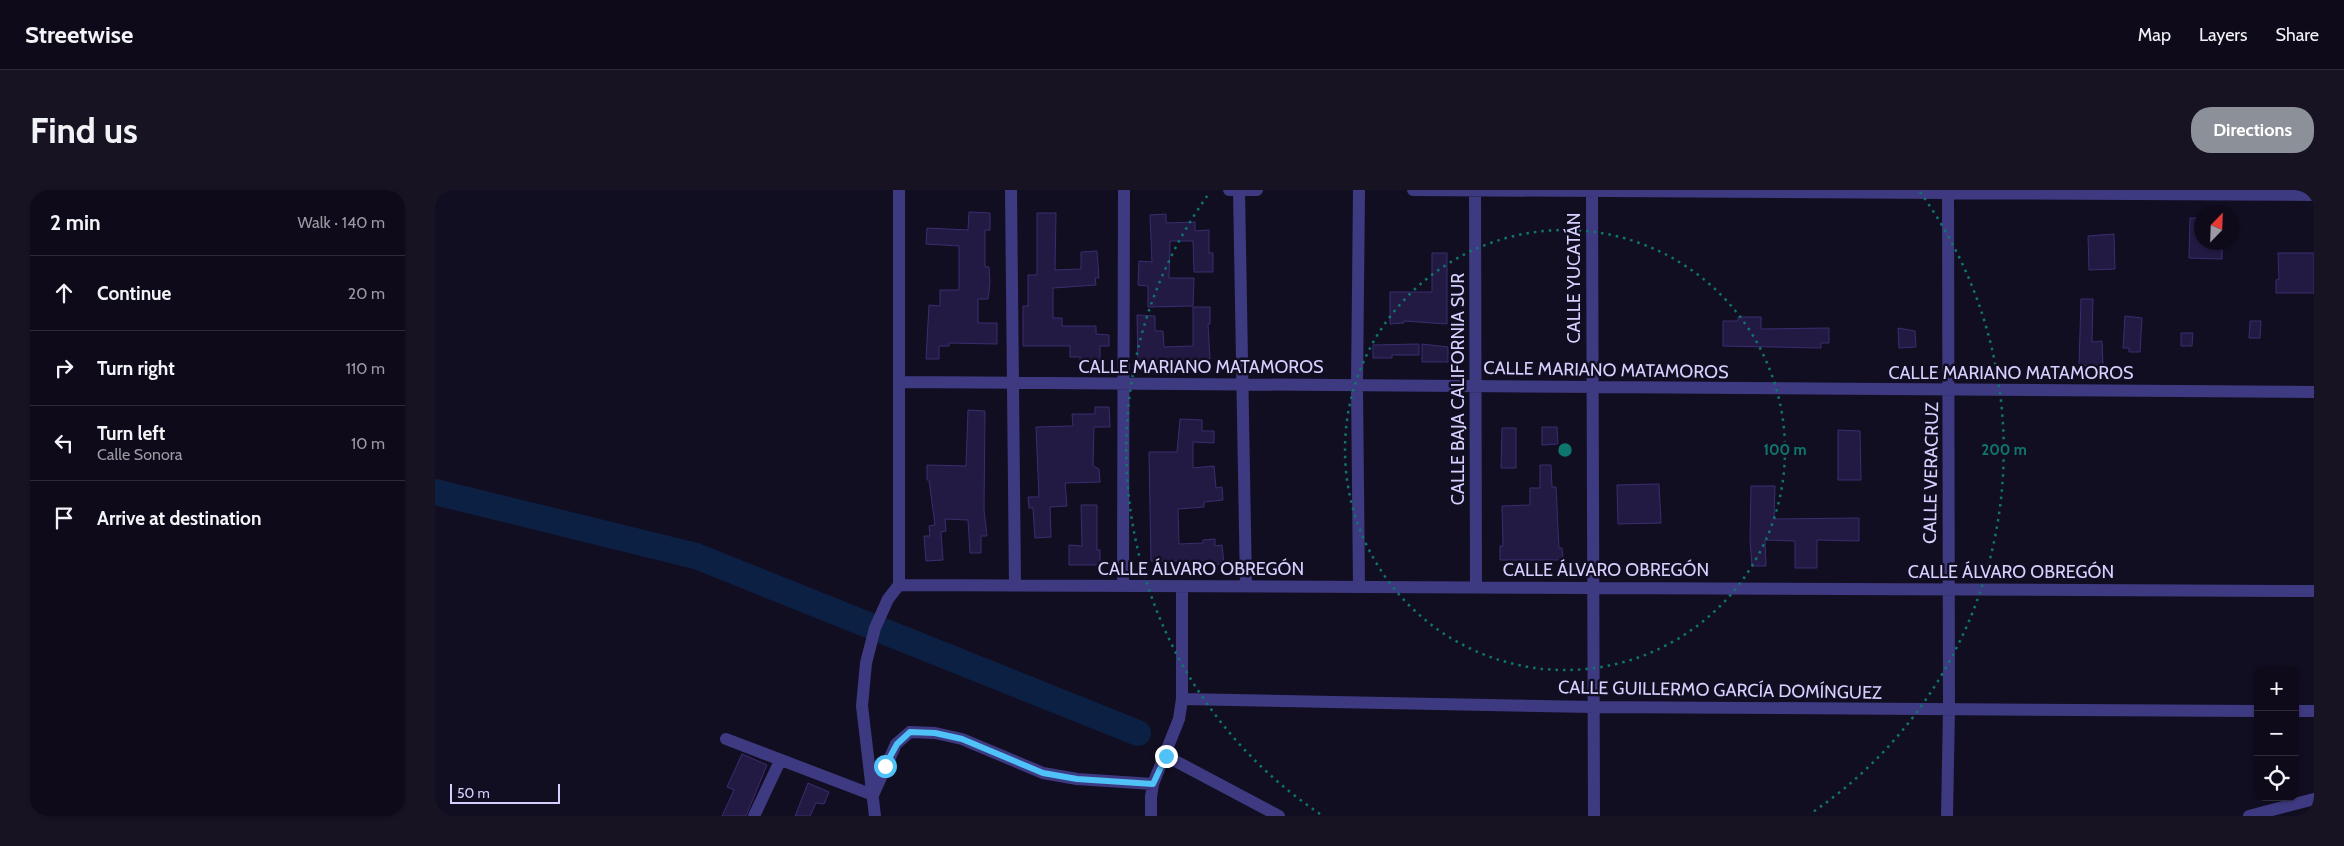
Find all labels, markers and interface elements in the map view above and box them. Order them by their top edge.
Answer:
text: Streetwise [25,20,133,49]
text: Map [2138,24,2171,46]
text: Layers [2199,24,2248,46]
text: Share [2276,24,2319,46]
button: Directions [2191,107,2314,153]
text: Find us [30,109,138,152]
north arrow [2194,205,2239,250]
text: 2 min [50,210,101,235]
street label: CALLE YUCATÁN [1563,212,1585,344]
text: Walk · 140 m [298,213,385,232]
street label: CALLE BAJA CALIFORNIA SUR [1447,273,1469,505]
icon: ahead [50,279,78,307]
text: Continue [97,282,171,305]
text: 20 m [348,284,385,303]
icon: right [50,354,78,382]
street label: CALLE MARIANO MATAMOROS [1078,356,1324,378]
text: Turn right [97,357,175,380]
street label: CALLE MARIANO MATAMOROS [1483,357,1729,383]
text: 110 m [346,359,385,378]
street label: CALLE MARIANO MATAMOROS [1888,362,2134,384]
street label: CALLE VERACRUZ [1919,402,1943,544]
text: Turn left [97,422,165,445]
icon: left [50,429,78,457]
text: 10 m [351,434,385,453]
centre of rings [1556,441,1574,459]
text: 100 m [1763,441,1807,459]
text: 200 m [1981,441,2027,459]
text: Calle Sonora [97,445,182,464]
icon: arrive [50,504,78,532]
text: Arrive at destination [97,507,261,530]
street label: CALLE ÁLVARO OBREGÓN [1098,558,1304,580]
street label: CALLE ÁLVARO OBREGÓN [1503,559,1709,581]
street label: CALLE ÁLVARO OBREGÓN [1908,561,2114,583]
map controls [2254,666,2299,801]
button: + [2254,666,2299,711]
street label: CALLE GUILLERMO GARCÍA DOMÍNGUEZ [1558,676,1882,704]
button: − [2254,711,2299,756]
route end [1155,745,1178,768]
route start [874,755,897,778]
button: locate [2254,756,2299,801]
scale bar [450,781,560,804]
text: 50 m [457,784,490,802]

